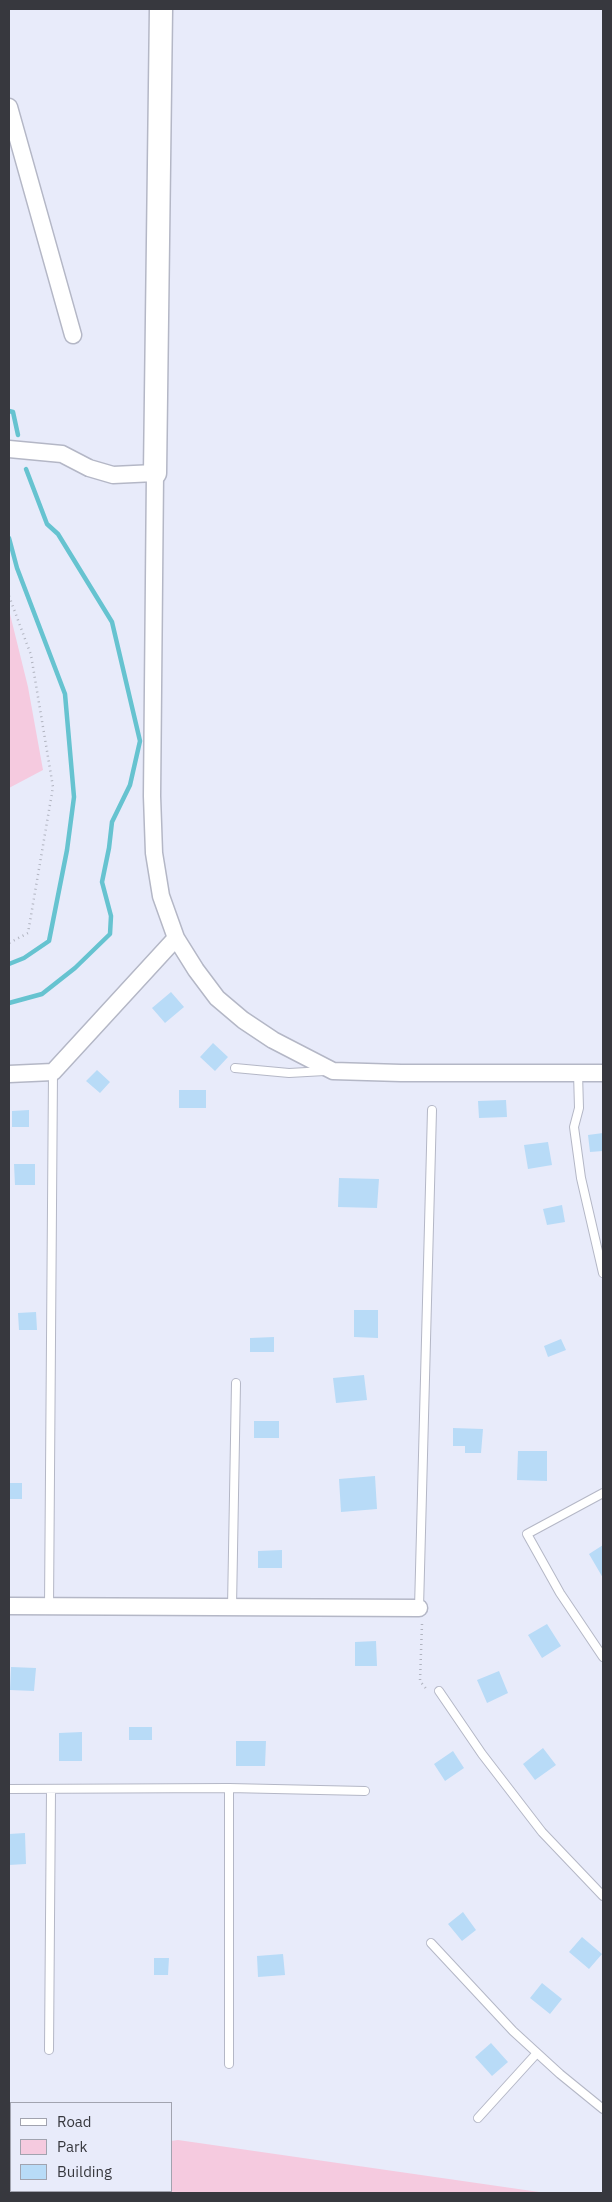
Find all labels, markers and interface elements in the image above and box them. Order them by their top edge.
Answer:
legend [10,2102,172,2192]
text: Road [57,2112,92,2131]
text: Park [57,2137,87,2156]
text: Building [57,2162,112,2181]

